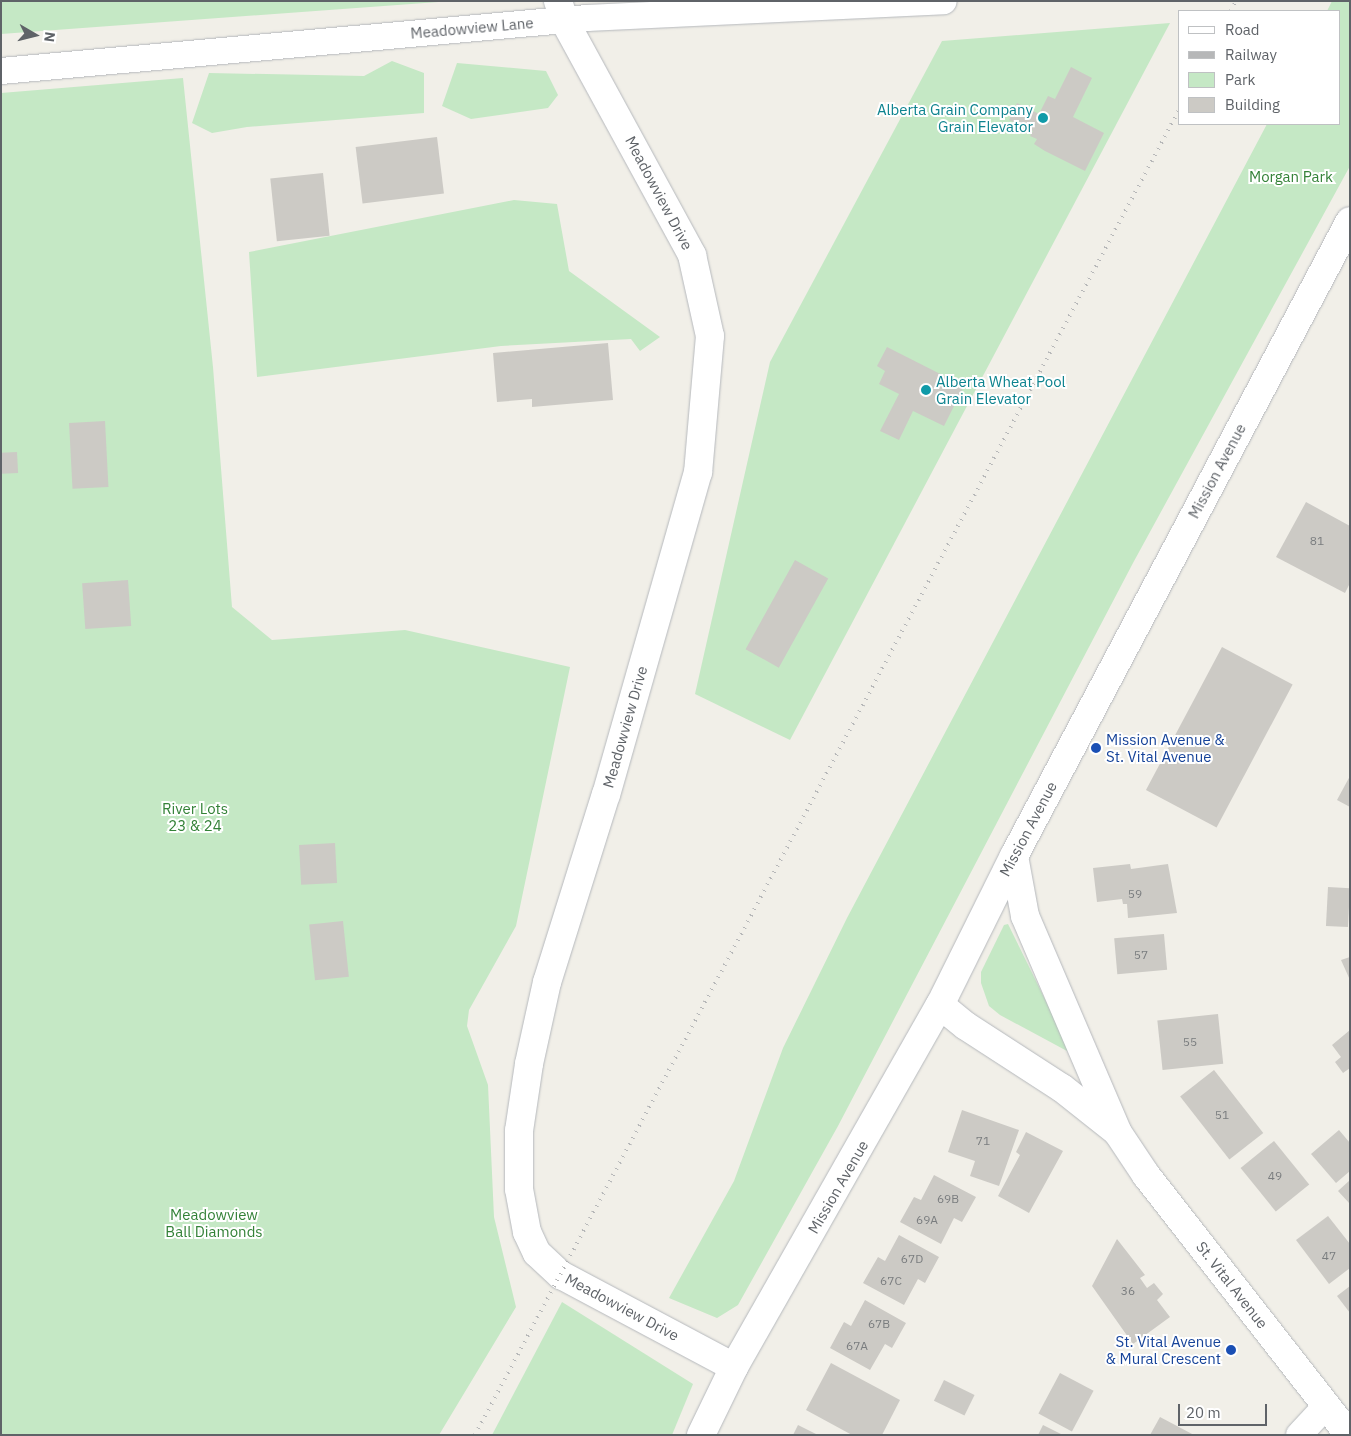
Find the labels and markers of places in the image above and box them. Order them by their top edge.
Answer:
place label: Alberta Grain Company Grain Elevator [877,100,1033,135]
marker: Alberta Grain Company Grain Elevator [1037,112,1049,124]
place label: Alberta Wheat Pool Grain Elevator [936,372,1066,407]
marker: Alberta Wheat Pool Grain Elevator [920,384,932,396]
place label: Mission Avenue & St. Vital Avenue [1106,730,1225,765]
marker: Mission Avenue & St. Vital Avenue [1090,742,1102,754]
place label: St. Vital Avenue & Mural Crescent [1106,1332,1221,1367]
marker: St. Vital Avenue & Mural Crescent [1225,1344,1237,1356]

